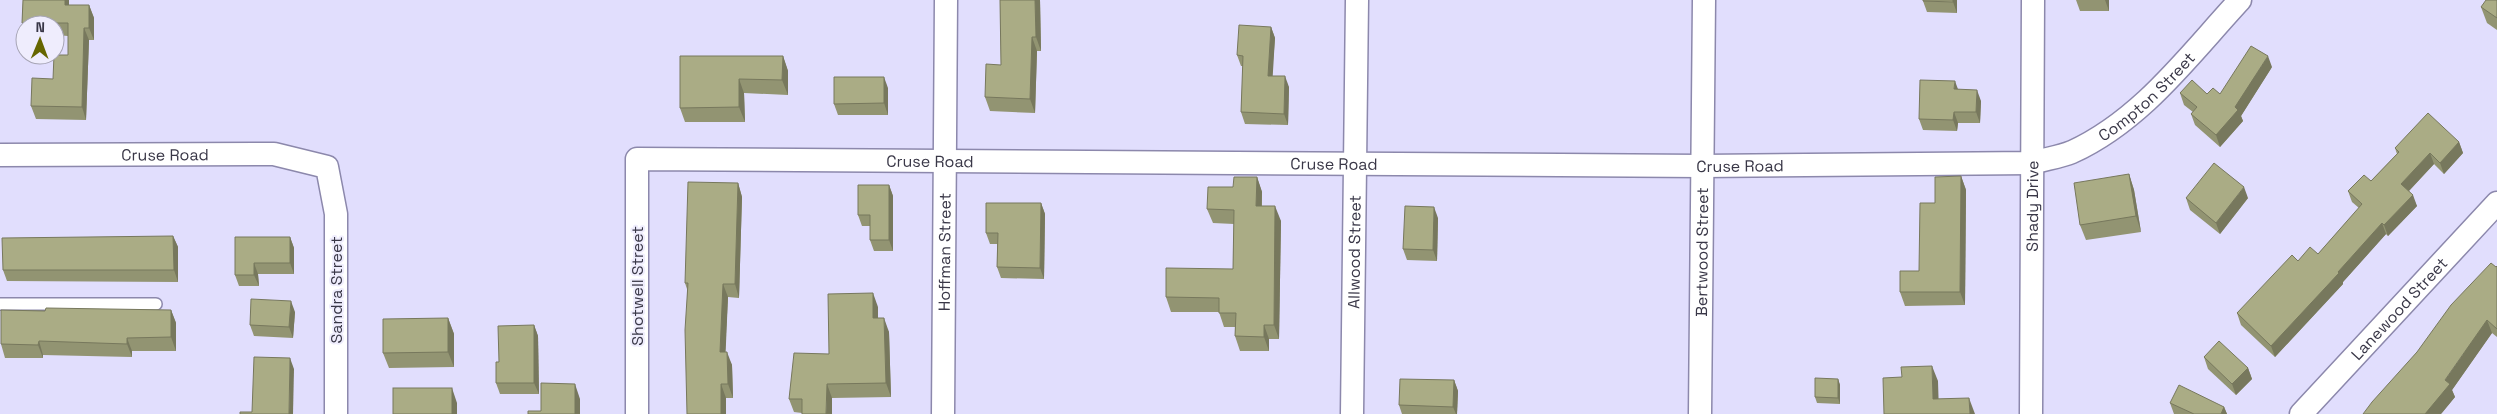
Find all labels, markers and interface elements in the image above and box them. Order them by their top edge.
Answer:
north arrow [15,15,65,65]
text: N [35,18,45,36]
street label: Compton Street [2094,48,2200,146]
street label: Cruse Road [121,144,209,166]
street label: Cruse Road [886,151,974,172]
street label: Cruse Road [1290,153,1378,175]
street label: Cruse Road [1696,155,1784,177]
street label: Shady Drive [2022,160,2043,252]
street label: Bertwood Street [1691,187,1713,317]
street label: Hoffman Street [934,193,956,311]
street label: Allwood Street [1343,195,1366,309]
street label: Shotwell Street [627,226,648,346]
street label: Sandra Street [326,236,347,344]
street label: Lanewood Street [2346,253,2452,365]

